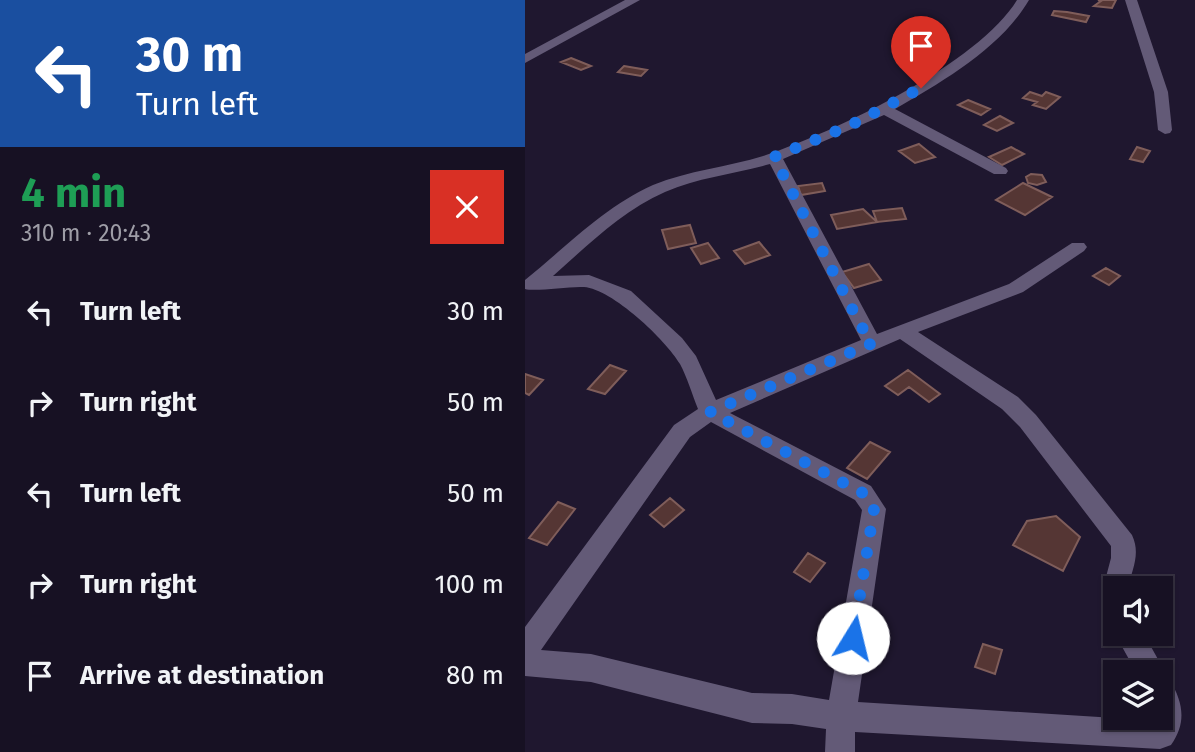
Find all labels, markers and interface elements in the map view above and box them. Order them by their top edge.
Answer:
pin [891,16,951,88]
text: 30 m [136,25,243,84]
icon: arrive [902,27,940,65]
icon: left [21,28,112,119]
text: Turn left [136,85,258,123]
text: 4 min [21,168,126,218]
button: close [430,170,504,244]
text: 310 m · 20:43 [21,219,151,247]
icon: left [21,293,59,331]
text: Turn left [80,296,181,327]
text: 30 m [447,296,504,327]
icon: right [21,384,59,422]
text: Turn right [80,387,197,418]
text: 50 m [447,387,504,418]
icon: left [21,475,59,513]
text: Turn left [80,478,181,509]
text: 50 m [447,478,504,509]
icon: right [21,566,59,604]
text: Turn right [80,569,197,600]
text: 100 m [435,569,504,600]
map controls [1103,576,1173,730]
button: sound [1103,576,1173,646]
position arrow [816,601,890,675]
icon: arrive [21,657,59,695]
text: Arrive at destination [80,660,324,691]
text: 80 m [446,660,504,691]
button: layers [1103,660,1173,730]

